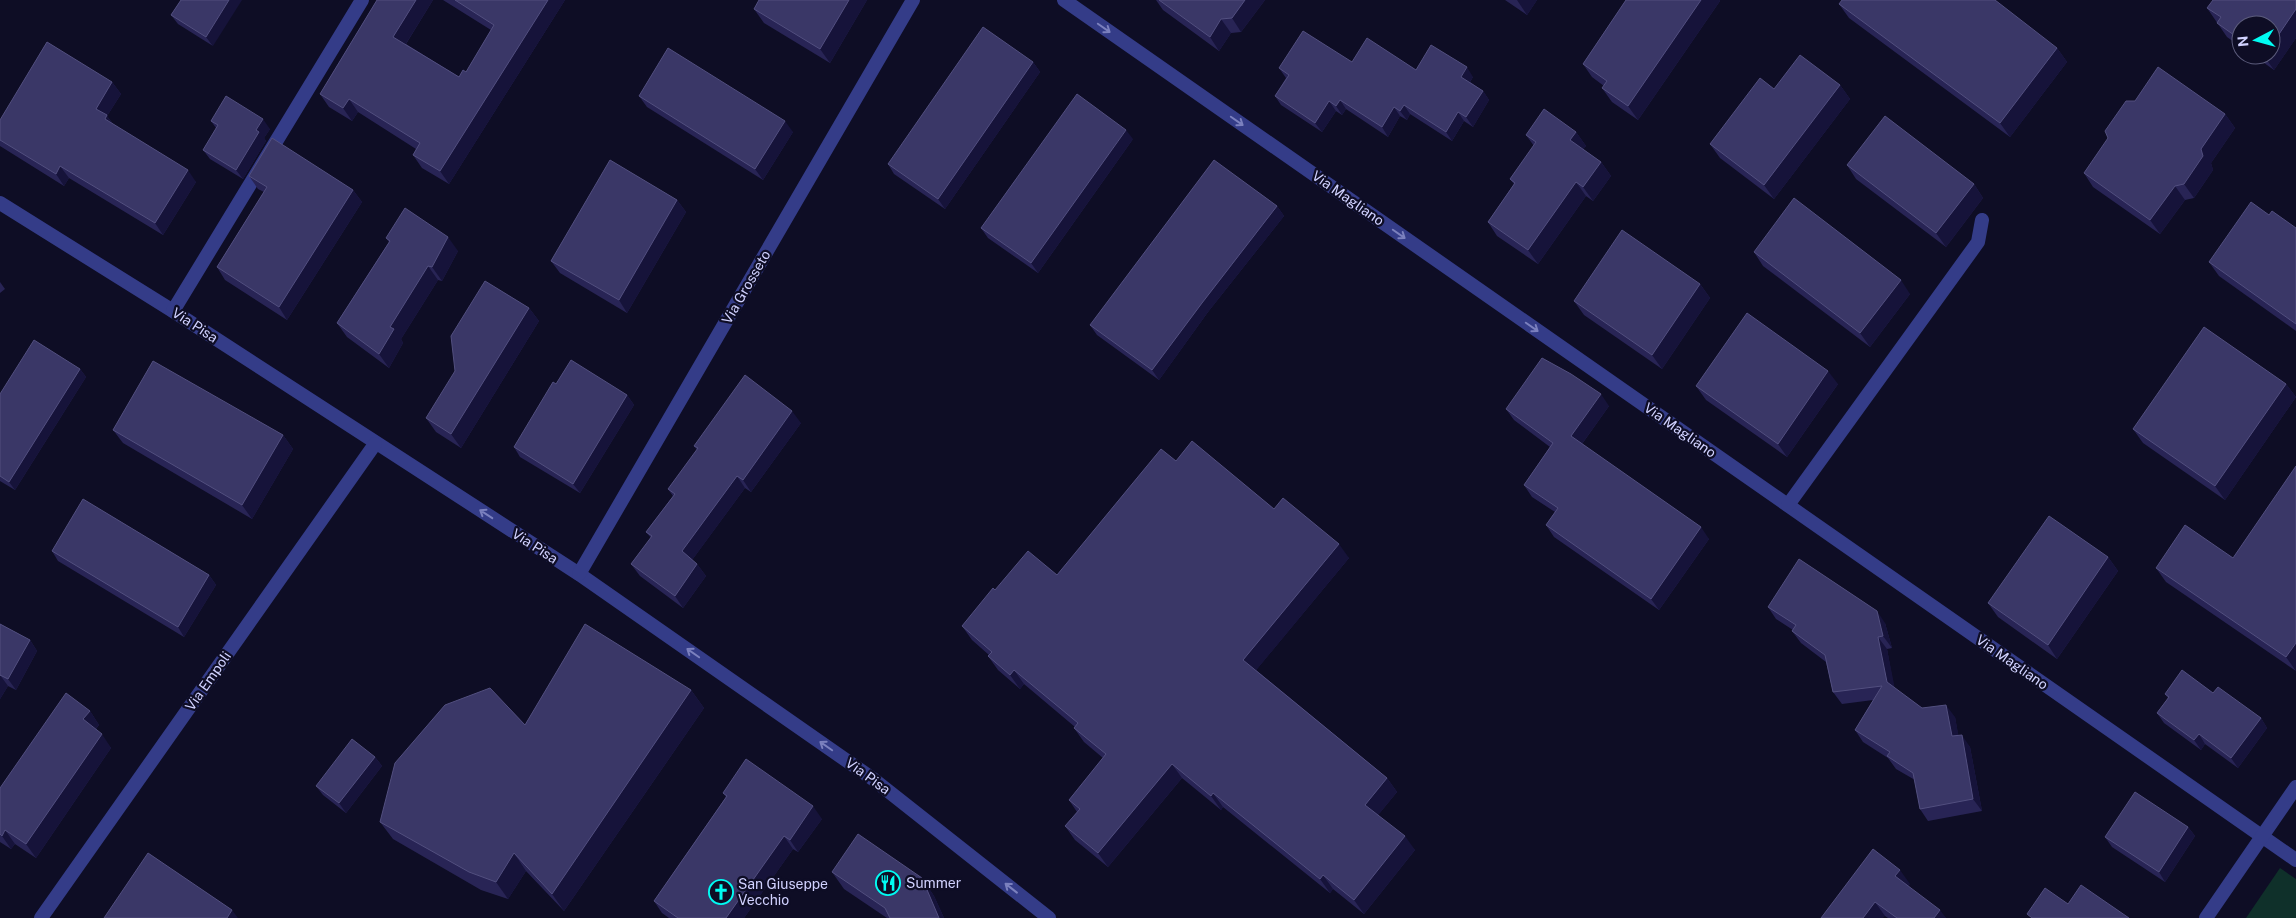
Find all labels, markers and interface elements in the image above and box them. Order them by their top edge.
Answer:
north arrow [2231,15,2281,65]
one-way arrow [1097,23,1111,33]
text: N [2235,35,2252,48]
one-way arrow [1230,116,1244,126]
street label: Via Magliano [1309,167,1387,229]
one-way arrow [1392,229,1406,239]
street label: Via Grosseto [718,247,774,327]
street label: Via Pisa [169,304,221,346]
one-way arrow [1525,322,1539,332]
street label: Via Magliano [1641,399,1719,461]
one-way arrow [479,509,493,519]
street label: Via Pisa [509,525,561,567]
street label: Via Magliano [1973,631,2051,693]
street label: Via Empoli [182,648,234,714]
one-way arrow [686,648,700,658]
one-way arrow [820,741,834,751]
street label: Via Pisa [843,754,893,798]
restaurant icon: Summer [875,870,901,896]
place label: Summer [906,875,961,891]
place label: San Giuseppe Vecchio [738,876,828,908]
church icon: San Giuseppe Vecchio [708,879,734,905]
one-way arrow [1005,882,1018,893]

